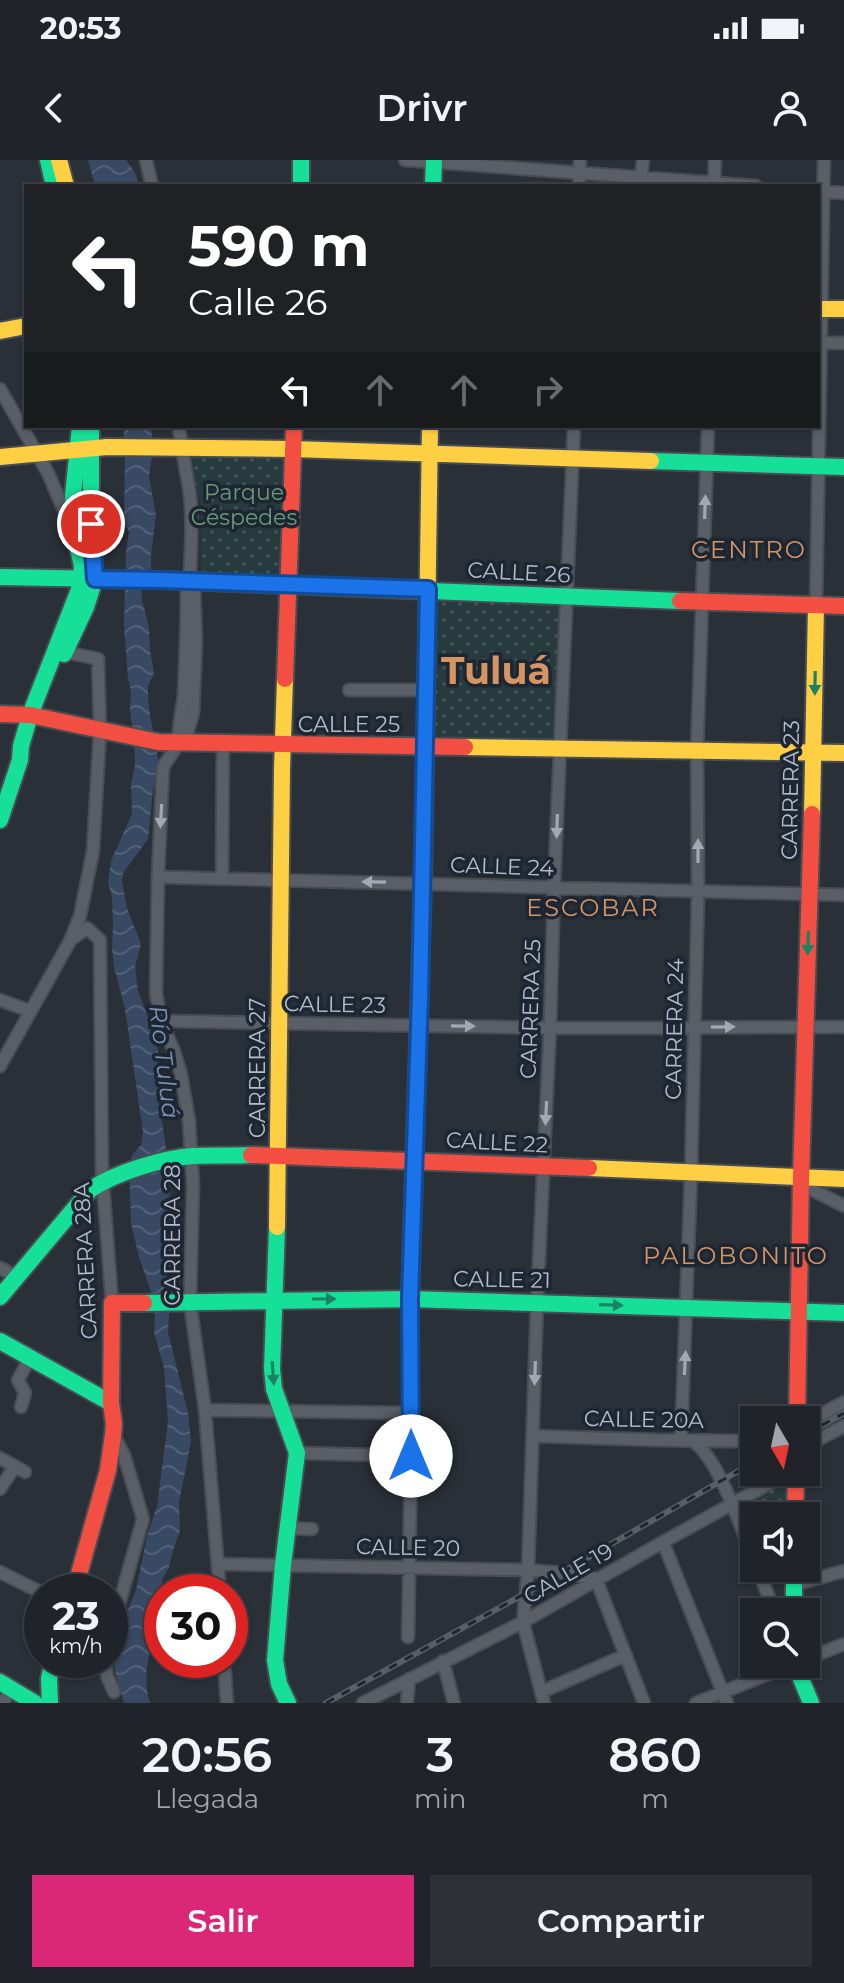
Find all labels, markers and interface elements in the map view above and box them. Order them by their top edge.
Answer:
text: 20:53 [40,10,121,47]
icon: back [32,86,76,130]
text: Drivr [376,86,468,130]
icon: person [768,86,812,130]
text: 590 m [188,212,370,280]
icon: left [56,216,160,320]
text: Calle 26 [188,280,327,324]
icon: left [274,368,318,412]
icon: ahead [358,368,402,412]
icon: ahead [442,368,486,412]
icon: right [526,368,570,412]
park label: Parque Céspedes [191,479,297,531]
pin [57,490,125,558]
one-way arrow [699,494,712,519]
icon: arrive [69,502,113,546]
district label: CENTRO [691,535,807,564]
street label: CALLE 26 [467,556,571,589]
district label: Tuluá [441,647,551,694]
one-way arrow [808,671,821,696]
street label: CALLE 25 [298,711,400,738]
street label: CARRERA 23 [776,720,805,860]
one-way arrow [154,804,167,829]
one-way arrow [550,814,563,839]
one-way arrow [692,838,704,863]
street label: CALLE 24 [450,851,555,882]
one-way arrow [361,876,386,888]
district label: ESCOBAR [526,893,660,922]
one-way arrow [802,931,815,956]
street label: CARRERA 25 [515,939,546,1079]
street label: CARRERA 24 [660,958,689,1100]
street label: CALLE 23 [284,990,386,1019]
street label: CARRERA 27 [244,998,271,1138]
water label: Río Tuluá [143,1004,186,1120]
one-way arrow [451,1020,476,1032]
one-way arrow [711,1021,736,1033]
one-way arrow [539,1101,552,1126]
street label: CALLE 22 [445,1126,549,1159]
street label: CARRERA 28 [159,1164,186,1306]
street label: CARRERA 28A [68,1182,103,1340]
district label: PALOBONITO [643,1241,829,1270]
street label: CALLE 21 [453,1265,551,1294]
one-way arrow [312,1293,337,1305]
one-way arrow [599,1298,624,1311]
one-way arrow [678,1350,691,1375]
one-way arrow [267,1361,280,1386]
one-way arrow [528,1361,541,1386]
street label: CALLE 20A [584,1405,704,1434]
north arrow [740,1406,820,1486]
map controls [740,1406,820,1678]
position arrow [369,1414,453,1498]
button: sound [740,1502,820,1582]
street label: CALLE 20 [356,1533,460,1562]
street label: CALLE 19 [519,1537,618,1610]
speed limit sign: 30 [144,1574,248,1678]
text: 23 [52,1591,100,1640]
button: search [740,1598,820,1678]
text: km/h [49,1634,103,1658]
text: 20:56 [142,1726,272,1784]
text: 3 [426,1726,454,1784]
text: 860 [608,1726,702,1784]
text: Llegada [155,1783,259,1815]
text: min [414,1783,466,1815]
text: m [641,1783,669,1815]
button: Salir [32,1875,414,1967]
button: Compartir [430,1875,812,1967]

